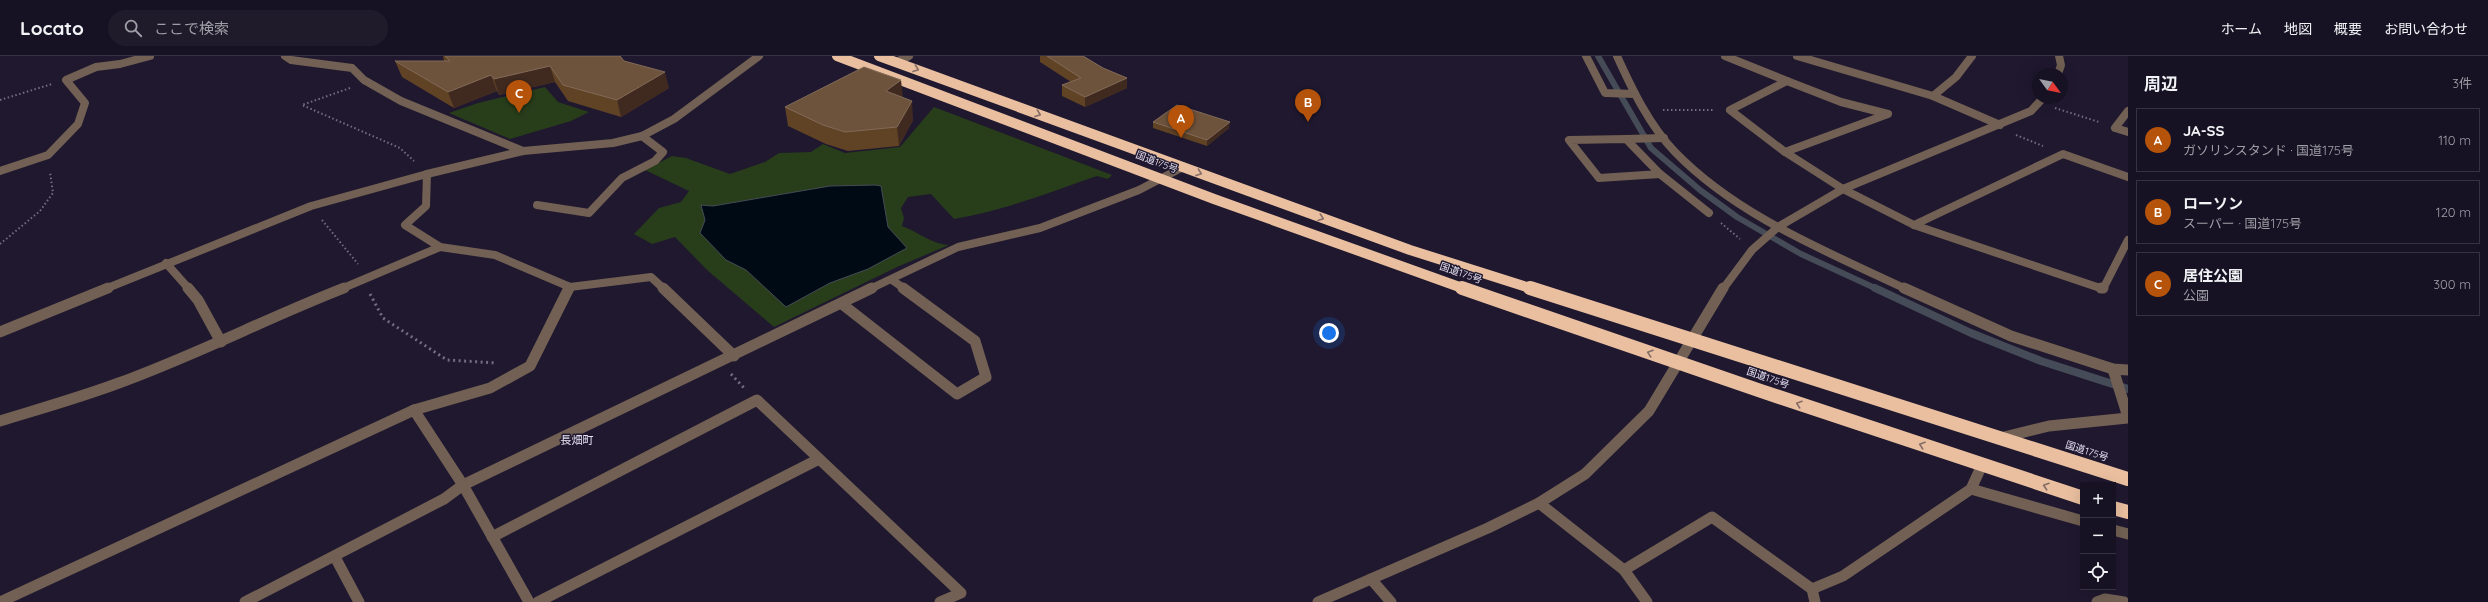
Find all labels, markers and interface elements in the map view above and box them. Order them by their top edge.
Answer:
search box [108,10,388,46]
text: Locato [20,16,84,40]
icon: search [122,17,144,39]
text: ここで検索 [154,19,229,38]
text: ホーム [2220,20,2262,38]
text: 地図 [2284,20,2312,38]
text: 概要 [2334,20,2362,38]
text: お問い合わせ [2384,20,2468,38]
one-way arrow [912,65,919,73]
north arrow [2032,68,2068,104]
text: 周辺 [2144,73,2178,94]
text: 3件 [2452,75,2472,91]
pin: C [506,80,532,113]
pin: B [1295,89,1321,122]
pin: A [1168,105,1194,138]
one-way arrow [1034,109,1041,117]
text: JA-SS [2183,121,2225,140]
text: A [2154,132,2162,148]
text: 110 m [2438,132,2471,148]
text: ガソリンスタンド · 国道175号 [2183,142,2354,158]
street label: 国道175号 [1134,148,1180,176]
one-way arrow [1196,168,1203,176]
text: ローソン [2183,194,2243,213]
text: B [2154,204,2162,220]
text: 120 m [2436,204,2471,220]
one-way arrow [1318,213,1325,221]
text: スーパー · 国道175号 [2183,215,2302,231]
street label: 国道175号 [1438,260,1484,286]
text: 居住公園 [2183,266,2243,285]
text: C [2154,276,2162,292]
text: 300 m [2433,276,2471,292]
text: 公園 [2183,287,2209,303]
your location [1319,323,1339,343]
one-way arrow [1646,349,1653,358]
street label: 国道175号 [1745,365,1791,391]
one-way arrow [1796,400,1803,408]
district label: 長畑町 [561,433,594,447]
street label: 国道175号 [2064,438,2110,464]
one-way arrow [1919,441,1926,450]
one-way arrow [2043,482,2050,491]
map controls [2080,482,2116,590]
button: + [2080,482,2116,518]
button: − [2080,518,2116,554]
button: locate [2080,554,2116,590]

